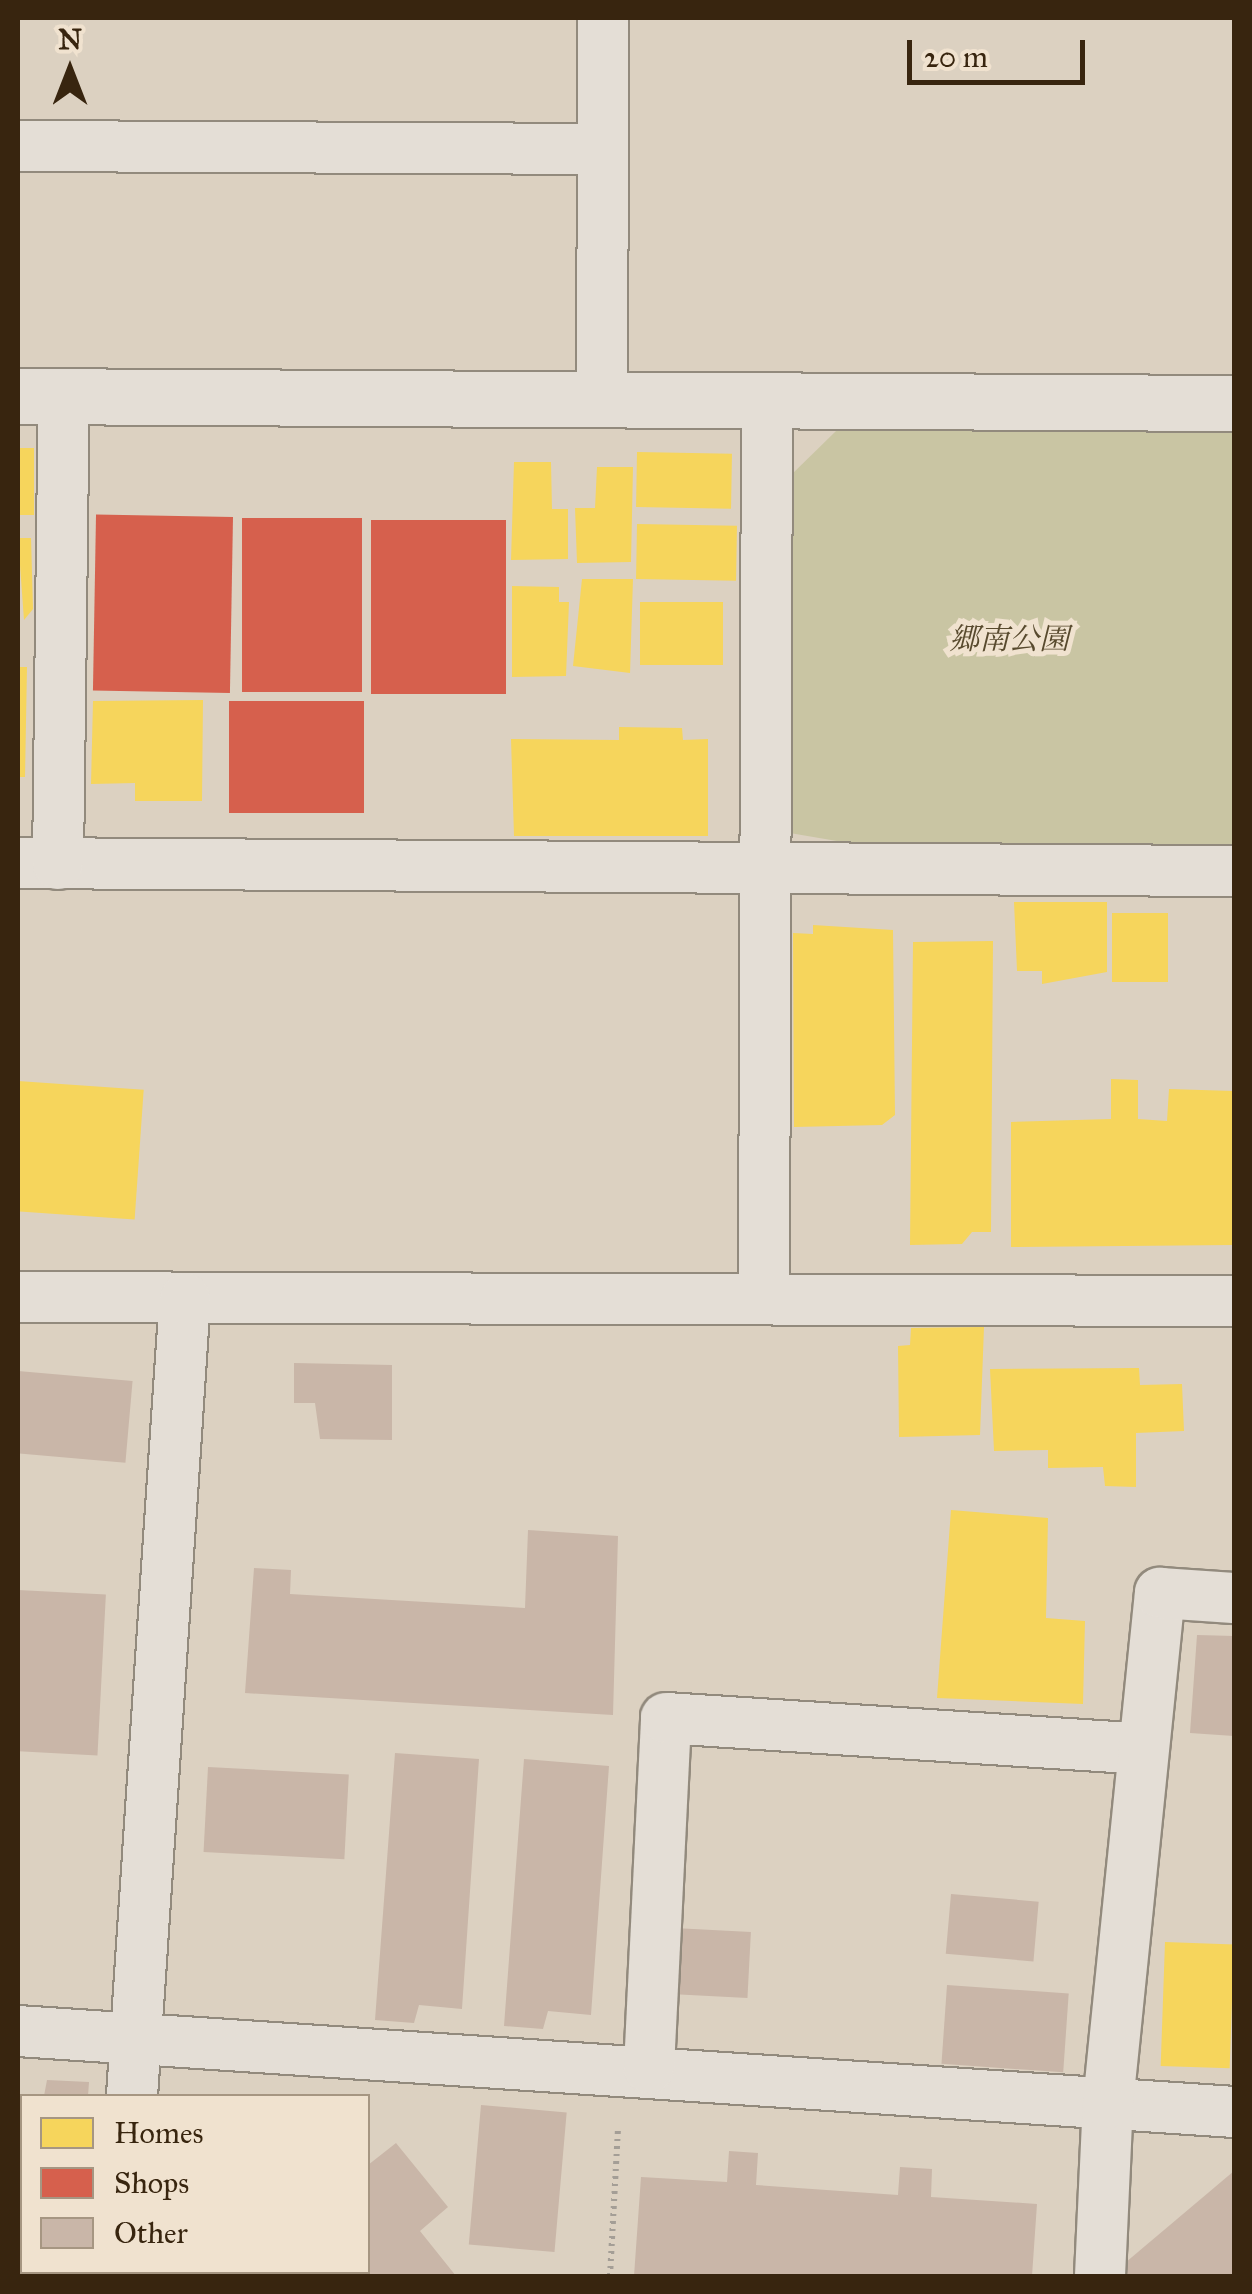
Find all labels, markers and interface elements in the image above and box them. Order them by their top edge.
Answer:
north arrow [20,20,120,120]
scale bar [912,20,1090,82]
text: N [58,22,82,57]
text: 20 m [924,39,988,75]
park label: 郷南公園 [949,621,1069,657]
legend [20,2094,370,2274]
text: Homes [114,2115,203,2151]
text: Shops [114,2165,189,2201]
text: Other [114,2215,188,2251]

